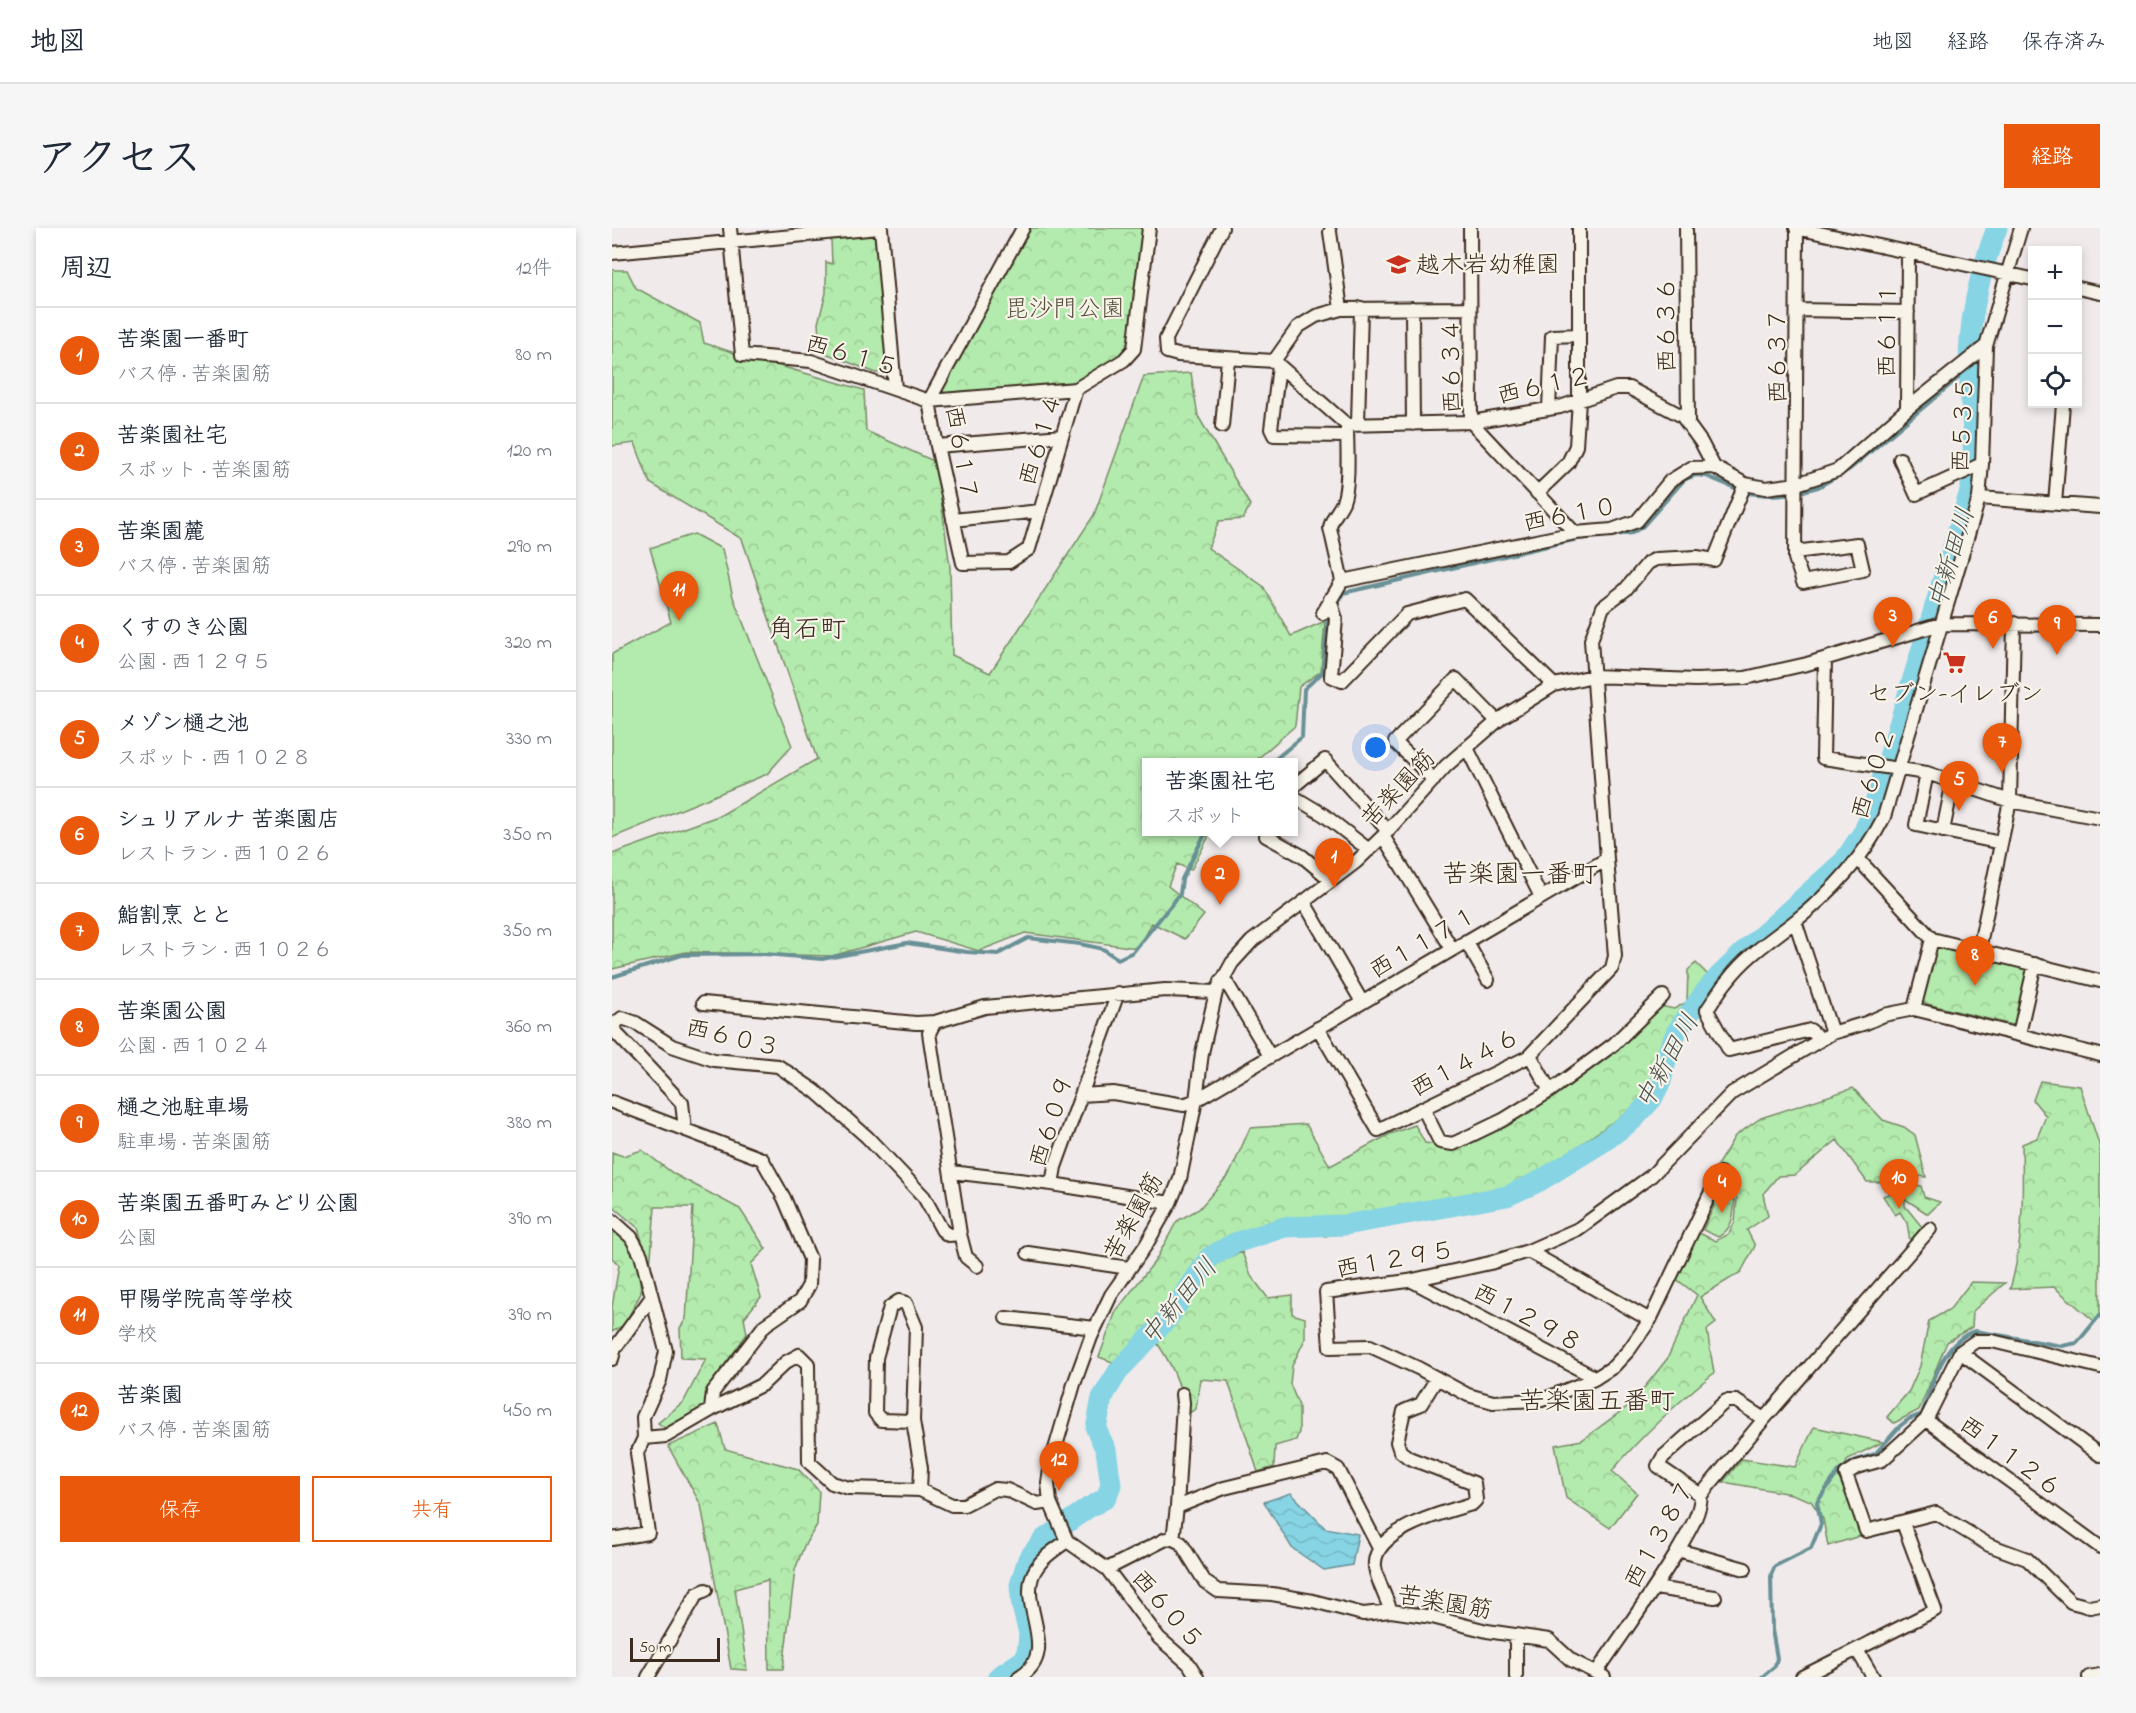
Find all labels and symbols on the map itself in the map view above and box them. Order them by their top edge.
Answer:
place label: 越木岩幼稚園 [1416,249,1560,284]
school or university icon: 越木岩幼稚園 [1385,251,1411,277]
street label: 西６３６ [1651,277,1686,373]
street label: 西６１１ [1871,282,1908,378]
park label: 毘沙門公園 [1005,293,1125,328]
street label: 西６３７ [1762,308,1797,404]
street label: 西６３４ [1435,318,1472,414]
street label: 西６１５ [800,327,902,387]
street label: 西６１２ [1494,360,1595,415]
street label: 西５３５ [1945,376,1984,474]
street label: 西６１４ [1012,389,1073,491]
street label: 西６１７ [934,403,985,504]
street label: 西６１０ [1520,490,1621,543]
water label: 中新田川 [1919,504,1986,614]
pin: 11 [660,572,698,621]
pin: 3 [1874,598,1912,647]
pin: 6 [1974,600,2012,649]
pin: 9 [2038,606,2076,655]
district label: 角石町 [768,612,846,650]
supermarket icon: セブン-イレブン [1942,650,1968,676]
place label: セブン-イレブン [1867,678,2044,713]
street label: 西６０２ [1844,723,1907,825]
pin: 7 [1982,724,2022,773]
your location [1361,733,1390,762]
street label: 苦楽園筋 [1354,743,1445,837]
pin: 5 [1940,762,1978,811]
pin: 1 [1314,838,1354,888]
pin: 2 [1200,856,1240,905]
district label: 苦楽園一番町 [1442,857,1598,895]
street label: 西１１７１ [1364,899,1485,989]
pin: 8 [1956,936,1994,986]
water label: 中新田川 [1627,1008,1710,1117]
street label: 西６０３ [682,1012,783,1067]
street label: 西１４４６ [1405,1021,1527,1108]
street label: 西６０９ [1022,1071,1085,1173]
pin: 10 [1880,1160,1918,1209]
pin: 4 [1702,1164,1742,1213]
street label: 苦楽園筋 [1097,1167,1174,1268]
street label: 西１２９５ [1333,1234,1458,1289]
water label: 中新田川 [1132,1251,1228,1355]
street label: 西１２９８ [1466,1276,1588,1363]
district label: 苦楽園五番町 [1519,1384,1675,1422]
street label: 西１１２６ [1951,1409,2068,1507]
pin: 12 [1040,1442,1078,1491]
street label: 西１３８７ [1617,1474,1706,1596]
street label: 西６０５ [1121,1563,1211,1658]
street label: 苦楽園筋 [1394,1579,1495,1630]
scale bar [630,1635,720,1662]

